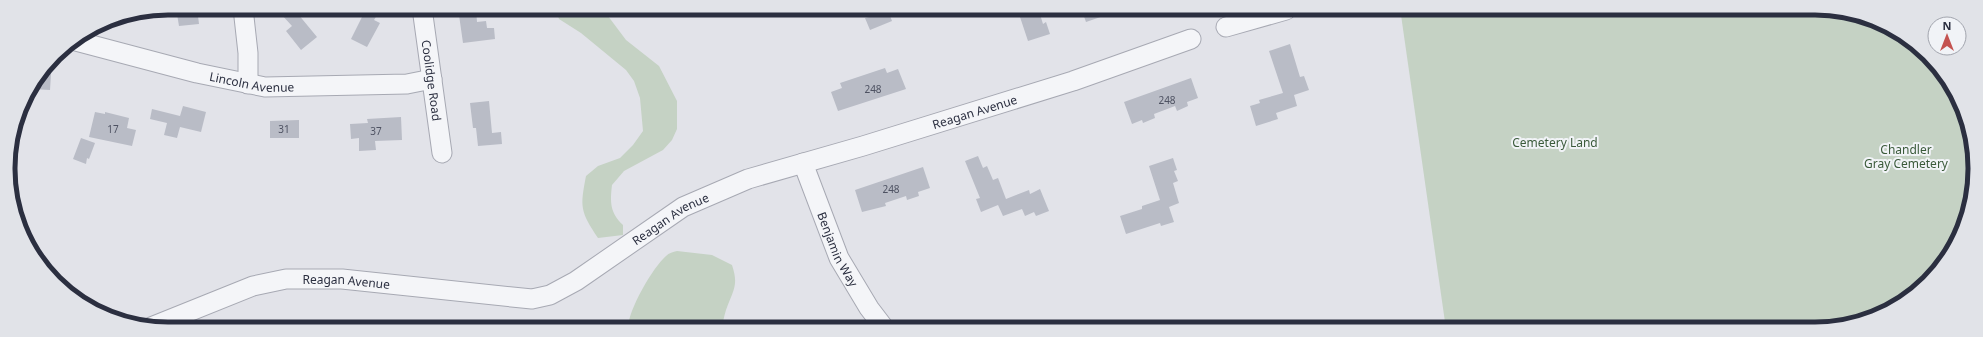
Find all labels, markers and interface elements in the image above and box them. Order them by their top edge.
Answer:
north arrow [1927,16,1967,56]
text: N [1943,18,1951,33]
street label: Coolidge Road [418,39,446,122]
street label: Lincoln Avenue [208,67,295,96]
house number: 248 [864,82,882,96]
street label: Reagan Avenue [930,90,1019,133]
house number: 248 [1158,93,1176,107]
house number: 17 [107,122,119,136]
house number: 31 [278,122,290,136]
house number: 37 [370,124,382,138]
park label: Cemetery Land [1512,134,1598,151]
park label: Chandler Gray Cemetery [1864,141,1949,172]
house number: 248 [882,182,900,196]
street label: Reagan Avenue [628,188,711,249]
street label: Benjamin Way [814,209,863,290]
street label: Reagan Avenue [302,271,391,293]

